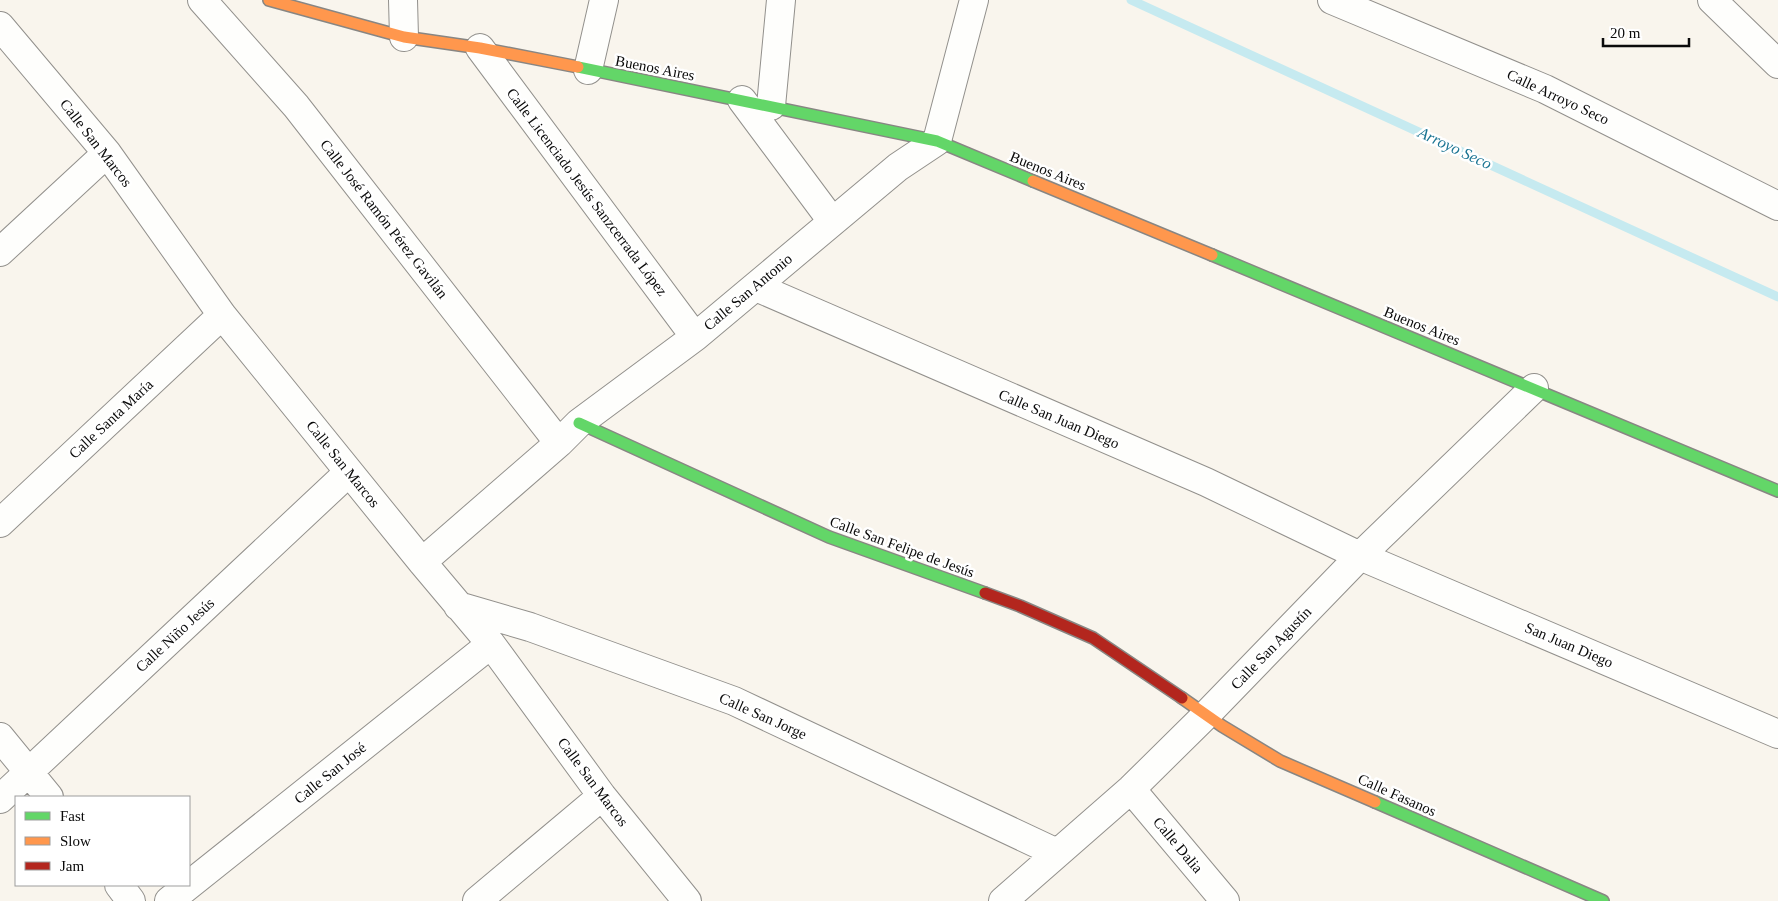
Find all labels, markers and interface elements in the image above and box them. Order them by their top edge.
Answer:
scale bar [1603,15,1689,47]
text: 20 m [1610,25,1641,41]
street label: Buenos Aires [614,52,696,84]
street label: Calle Arroyo Seco [1504,66,1612,128]
street label: Calle Licenciado Jesús Sanzcerrada López [504,85,671,299]
street label: Calle San Marcos [57,96,135,190]
water label: Arroyo Seco [1414,123,1494,173]
street label: Calle José Ramón Pérez Gavilán [317,137,451,302]
street label: Buenos Aires [1008,149,1088,194]
street label: Calle San Antonio [701,251,795,333]
street label: Buenos Aires [1382,304,1462,349]
street label: Calle Santa María [66,376,156,462]
street label: Calle San Juan Diego [996,386,1122,452]
street label: Calle San Marcos [303,418,383,511]
street label: Calle San Felipe de Jesús [828,513,977,581]
street label: Calle Niño Jesús [133,595,217,675]
street label: Calle San Agustín [1228,603,1315,693]
street label: San Juan Diego [1523,619,1615,671]
street label: Calle San Jorge [717,690,809,743]
street label: Calle San Marcos [555,735,632,830]
street label: Calle San José [291,739,369,807]
street label: Calle Fasanos [1355,771,1439,819]
legend [15,796,190,886]
text: Fast [60,808,86,824]
street label: Calle Dalia [1150,814,1206,876]
text: Slow [60,833,91,849]
text: Jam [60,858,84,874]

